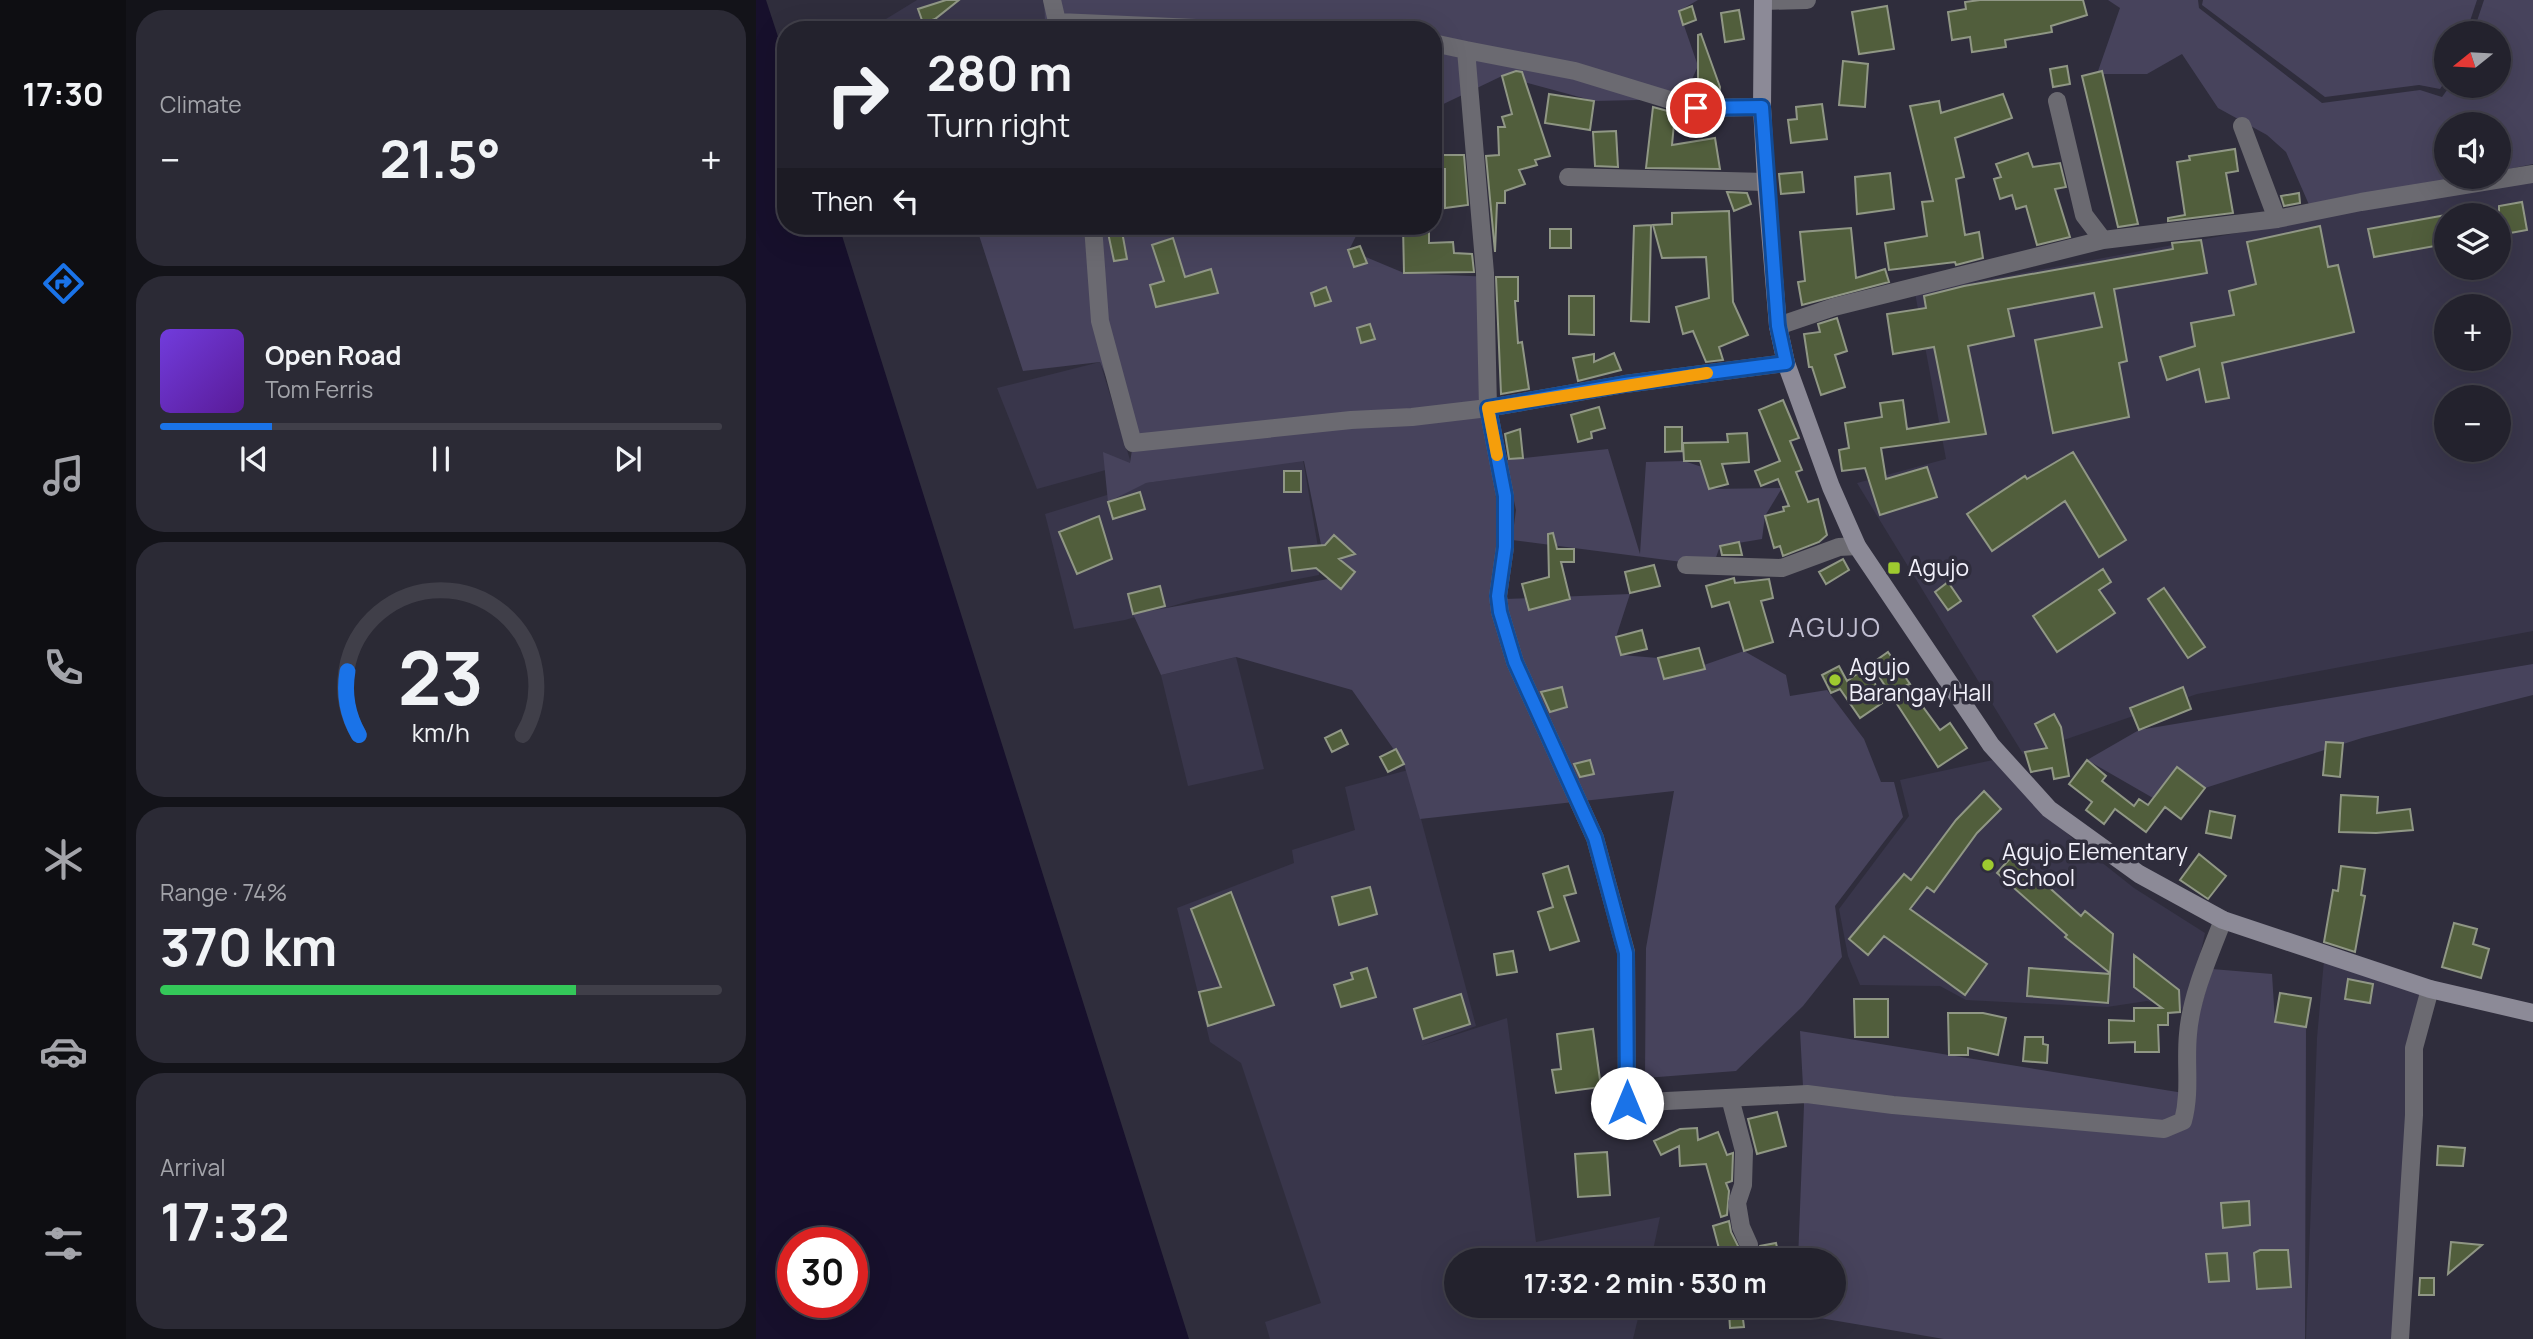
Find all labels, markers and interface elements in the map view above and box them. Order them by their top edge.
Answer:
north arrow [2434,21,2511,98]
map controls [2434,21,2511,462]
text: 280 m [927,39,1072,106]
icon: right [812,49,903,140]
text: 17:30 [22,72,104,116]
pin [1666,78,1726,138]
text: Climate [160,88,242,120]
icon: arrive [1677,89,1715,127]
text: Turn right [927,103,1070,147]
button: sound [2434,112,2511,189]
text: 21.5° [380,123,501,194]
text: − [160,133,181,185]
text: + [700,133,722,185]
icon: left [887,182,925,220]
text: Then [812,183,873,219]
button: layers [2434,203,2511,280]
icon: directions [39,259,88,308]
button: + [2434,294,2511,371]
text: Open Road [265,337,401,373]
text: Tom Ferris [265,373,373,405]
button: − [2434,385,2511,462]
icon: previous [235,440,273,478]
icon: pause [422,440,460,478]
icon: next [609,440,647,478]
icon: music [39,451,88,500]
place label: Agujo [1908,551,1969,583]
marker: Agujo [1886,560,1902,576]
district label: AGUJO [1788,609,1882,645]
text: 23 [398,628,484,728]
icon: phone [39,643,88,692]
place label: Agujo Barangay Hall [1849,650,1992,708]
marker: Agujo Barangay Hall [1827,672,1843,688]
text: km/h [412,715,470,750]
icon: climate [39,835,88,884]
place label: Agujo Elementary School [2002,835,2188,893]
marker: Agujo Elementary School [1980,857,1996,873]
text: Range · 74% [160,876,287,908]
text: 370 km [160,911,337,982]
icon: car [39,1027,88,1076]
position arrow [1590,1066,1664,1140]
text: Arrival [160,1151,226,1183]
text: 17:32 [160,1186,290,1257]
icon: filters [39,1219,88,1268]
speed limit sign: 30 [777,1227,868,1318]
text: 17:32 · 2 min · 530 m [1523,1265,1767,1301]

